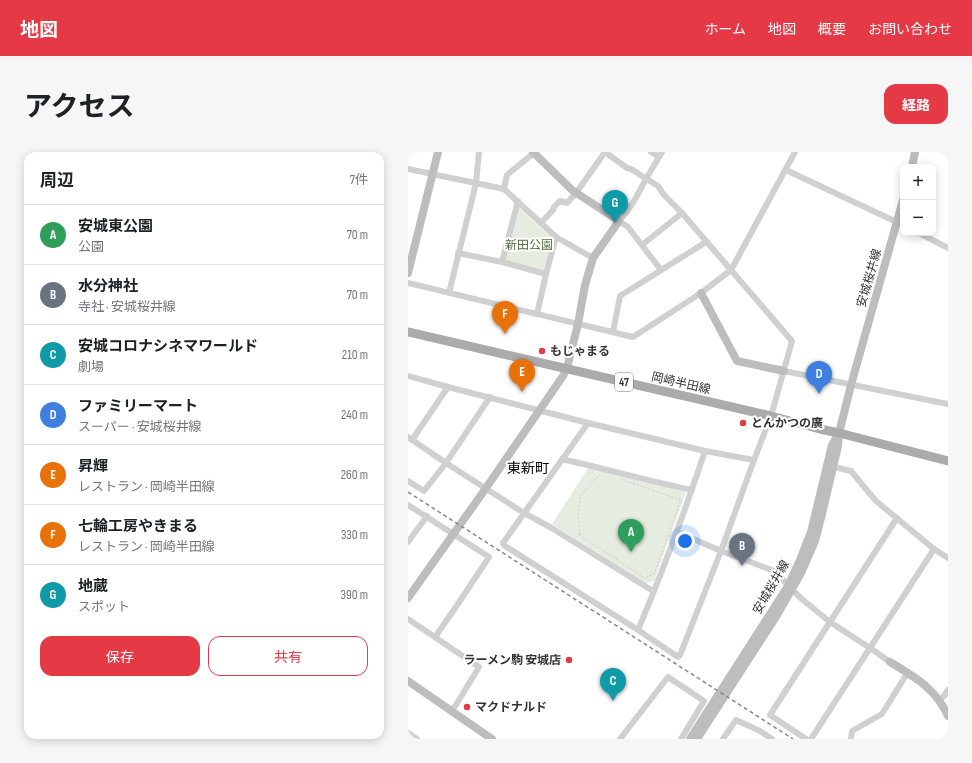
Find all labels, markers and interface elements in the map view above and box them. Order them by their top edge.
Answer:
text: 地図 [20,19,58,42]
text: ホーム [704,21,746,38]
text: 地図 [768,21,796,38]
text: 概要 [818,21,846,38]
text: お問い合わせ [868,21,952,38]
button: 経路 [884,84,948,124]
text: アクセス [24,91,135,124]
map controls [900,164,936,236]
button: + [900,164,936,200]
text: 周辺 [40,171,74,191]
text: 7件 [350,172,368,188]
pin: G [602,190,628,223]
button: − [900,200,936,236]
text: 安城東公園 [78,217,153,236]
text: A [50,227,56,243]
text: 70 m [347,227,368,243]
park label: 新田公園 [505,238,553,253]
text: 公園 [78,239,104,255]
street label: 安城桜井線 [854,247,885,309]
text: 水分神社 [78,277,138,296]
text: B [50,287,56,303]
text: 70 m [347,287,368,303]
text: 寺社 · 安城桜井線 [78,299,176,315]
pin: F [492,301,518,334]
text: 安城コロナシネマワールド [78,337,258,356]
place label: もじゃまる [550,344,610,359]
marker: もじゃまる [537,346,547,356]
text: C [50,347,56,363]
text: 210 m [342,347,368,363]
text: 劇場 [78,359,104,375]
pin: E [509,359,535,392]
pin: D [806,361,832,394]
street label: 岡崎半田線 [650,369,712,398]
road number: 47 [615,373,633,391]
text: ファミリーマート [78,397,198,416]
text: D [50,407,56,423]
text: 240 m [341,407,368,423]
place label: とんかつの廣 [751,416,823,431]
marker: とんかつの廣 [738,418,748,428]
text: スーパー · 安城桜井線 [78,419,202,435]
text: 昇輝 [78,457,108,476]
district label: 東新町 [507,460,549,477]
text: E [50,467,56,483]
text: 260 m [341,467,368,483]
text: レストラン · 岡崎半田線 [78,479,215,495]
text: 七輪工房やきまる [78,517,198,536]
pin: A [618,519,644,552]
text: F [50,527,56,543]
text: 330 m [341,527,368,543]
your location [675,531,695,551]
pin: B [729,533,755,566]
text: レストラン · 岡崎半田線 [78,539,215,555]
street label: 安城桜井線 [750,558,793,617]
text: 地蔵 [78,577,108,596]
text: G [50,587,56,603]
text: 390 m [341,587,368,603]
text: スポット [78,599,130,615]
button: 保存 [40,636,200,676]
button: 共有 [208,636,368,676]
place label: ラーメン駒 安城店 [464,653,561,668]
marker: ラーメン駒 安城店 [564,655,574,665]
pin: C [600,668,626,701]
place label: マクドナルド [475,700,547,715]
marker: マクドナルド [462,702,472,712]

